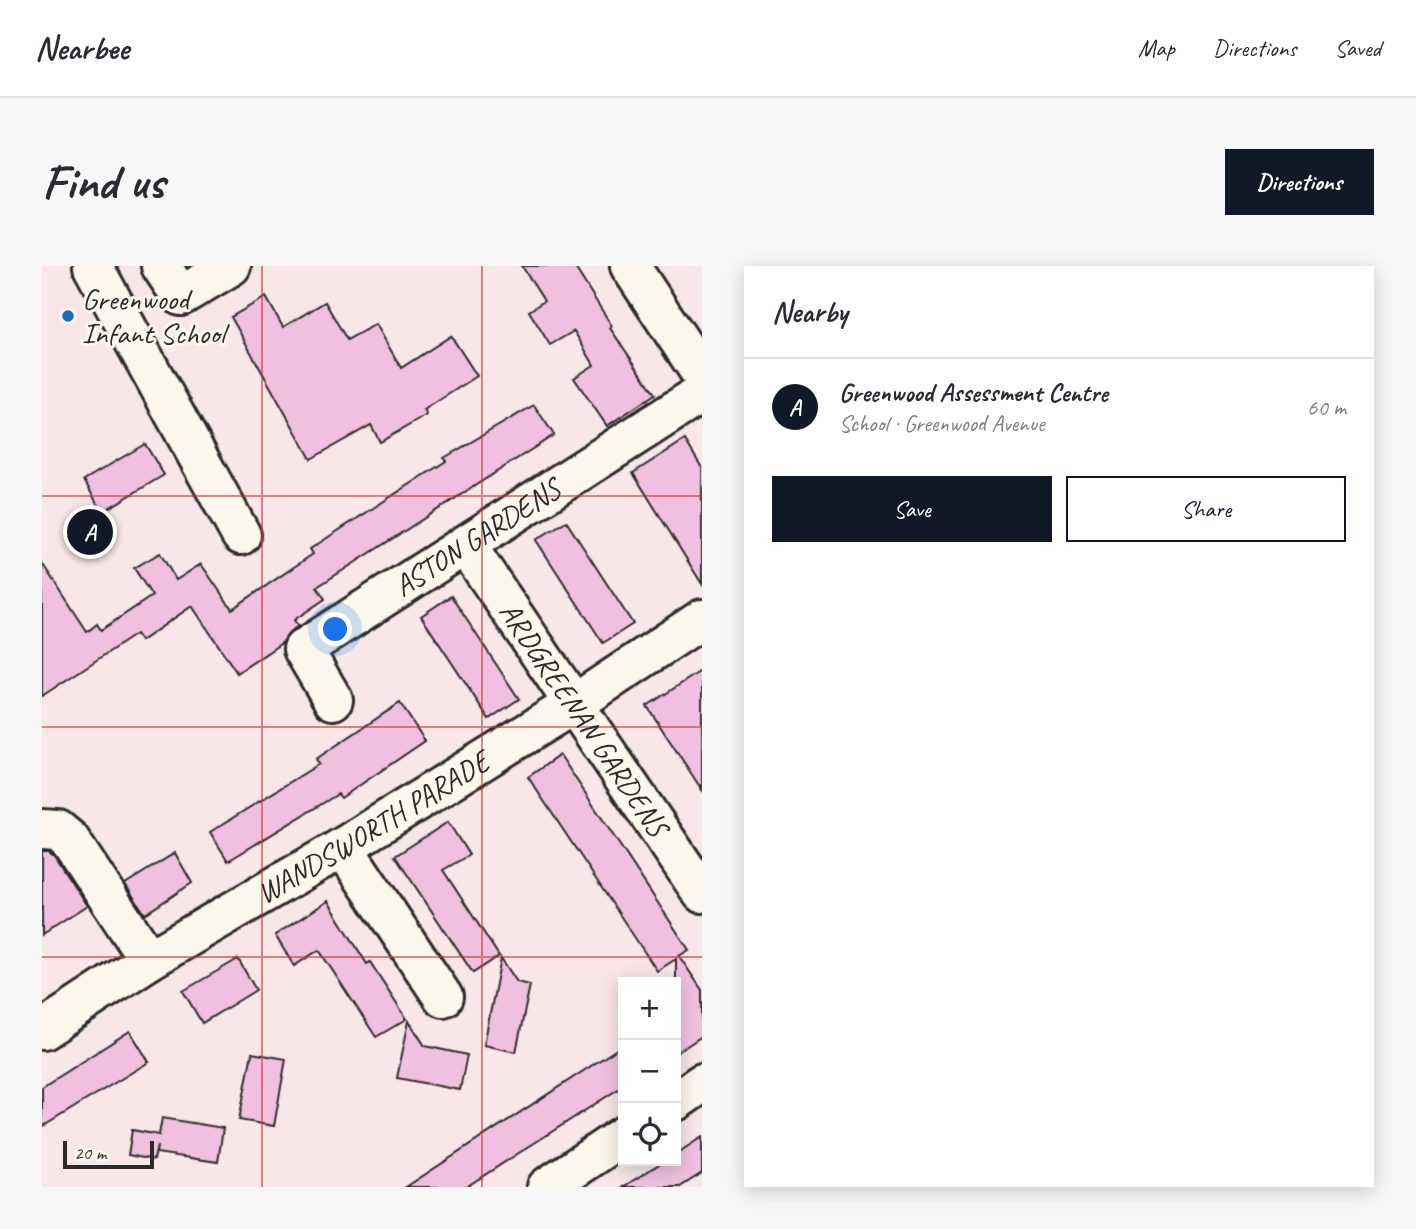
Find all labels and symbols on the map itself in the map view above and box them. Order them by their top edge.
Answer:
place label: Greenwood Infant School [82,280,230,352]
marker: Greenwood Infant School [60,308,76,324]
street label: ASTON GARDENS [387,468,570,605]
pin: A [67,506,113,558]
street label: ARDGREENAN GARDENS [491,594,679,846]
your location [318,612,352,646]
street label: WANDSWORTH PARADE [250,741,499,912]
scale bar [63,1138,154,1170]

